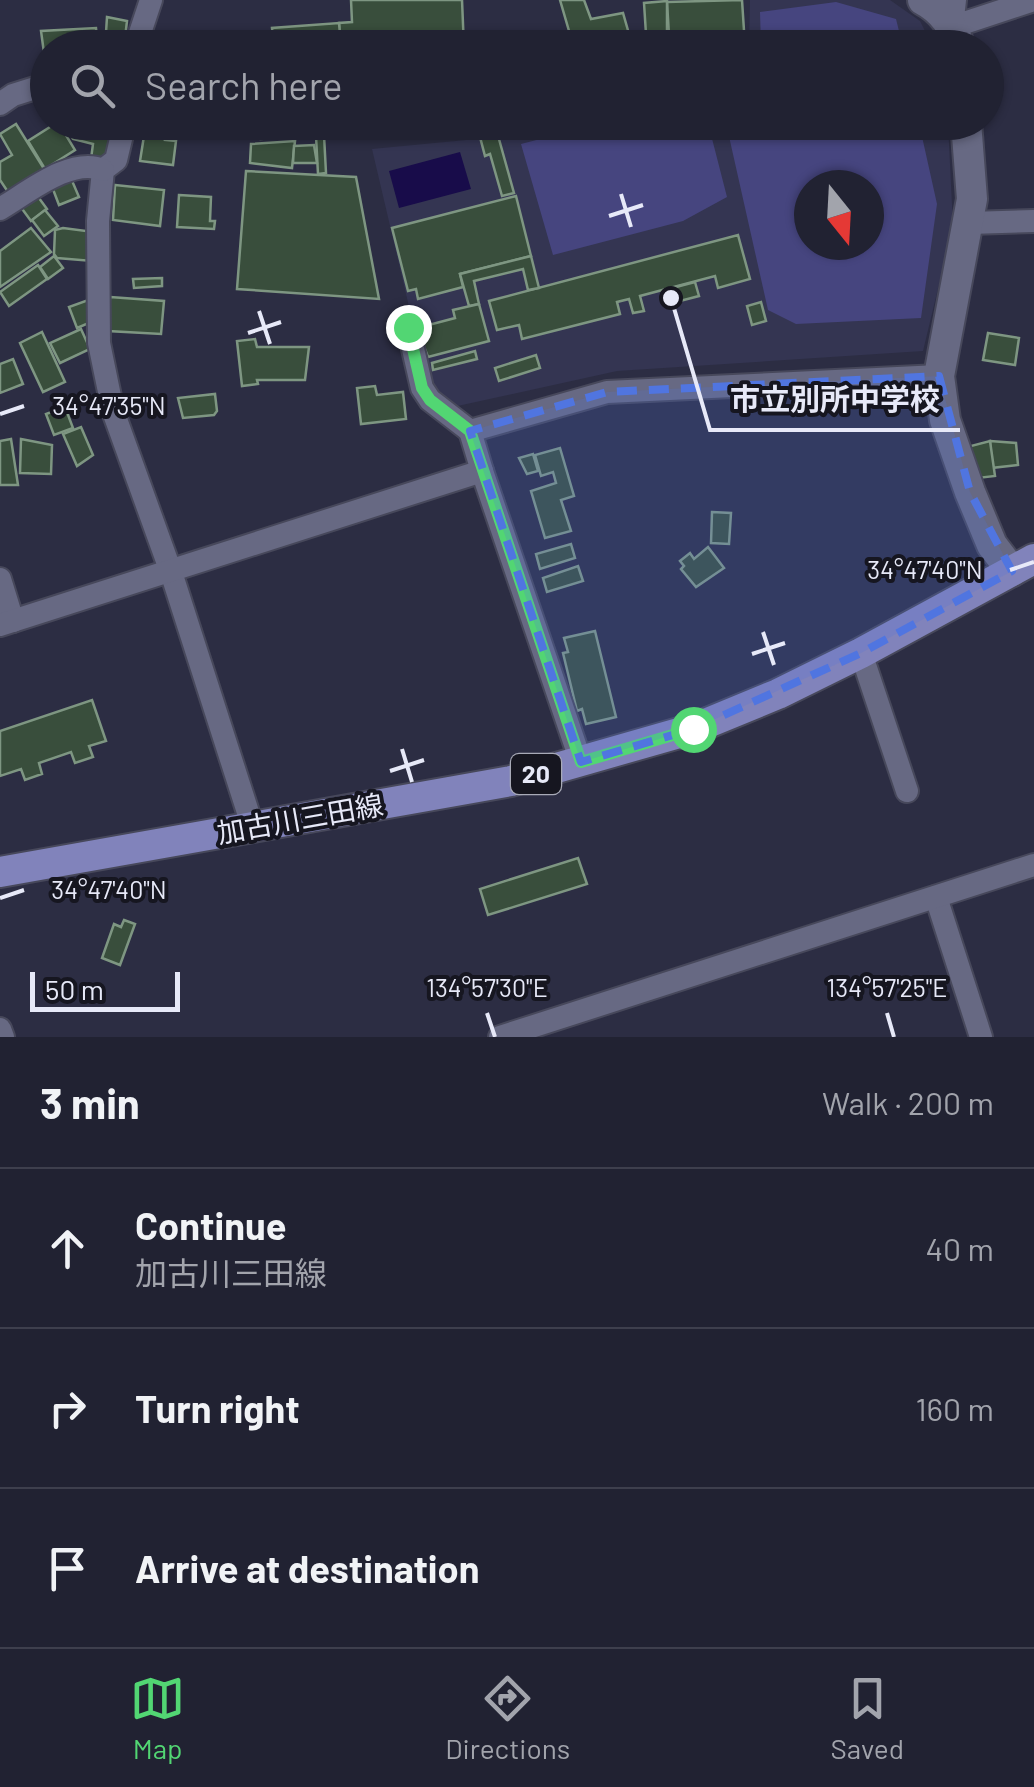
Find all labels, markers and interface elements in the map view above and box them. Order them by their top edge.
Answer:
search box [30,30,1004,140]
icon: search [65,58,120,113]
text: Search here [145,62,343,108]
north arrow [794,170,884,260]
route end [386,305,432,351]
callout: 市立別所中学校 [710,370,960,430]
text: 市立別所中学校 [730,380,940,416]
text: 34°47'35"N [52,390,166,420]
text: 34°47'40"N [867,554,983,584]
route start [671,707,717,753]
road number: 20 [511,754,561,794]
street label: 加古川三田線 [214,787,386,849]
text: 34°47'40"N [51,874,167,904]
scale bar [30,967,180,1011]
text: 50 m [45,972,104,1006]
text: 134°57'30"E [426,972,548,1002]
text: 134°57'25"E [827,972,947,1002]
text: 3 min [40,1077,140,1127]
text: Walk · 200 m [822,1083,994,1121]
text: Continue [135,1202,286,1248]
icon: ahead [40,1221,95,1276]
text: 40 m [925,1229,994,1267]
text: 加古川三田線 [135,1253,327,1291]
icon: right [40,1381,95,1436]
text: Turn right [135,1385,300,1431]
text: 160 m [915,1389,994,1427]
icon: arrive [40,1541,95,1596]
text: Arrive at destination [135,1545,480,1591]
tab: Map [130,1671,185,1765]
tab: Directions [445,1671,570,1765]
tab: Saved [830,1671,904,1765]

